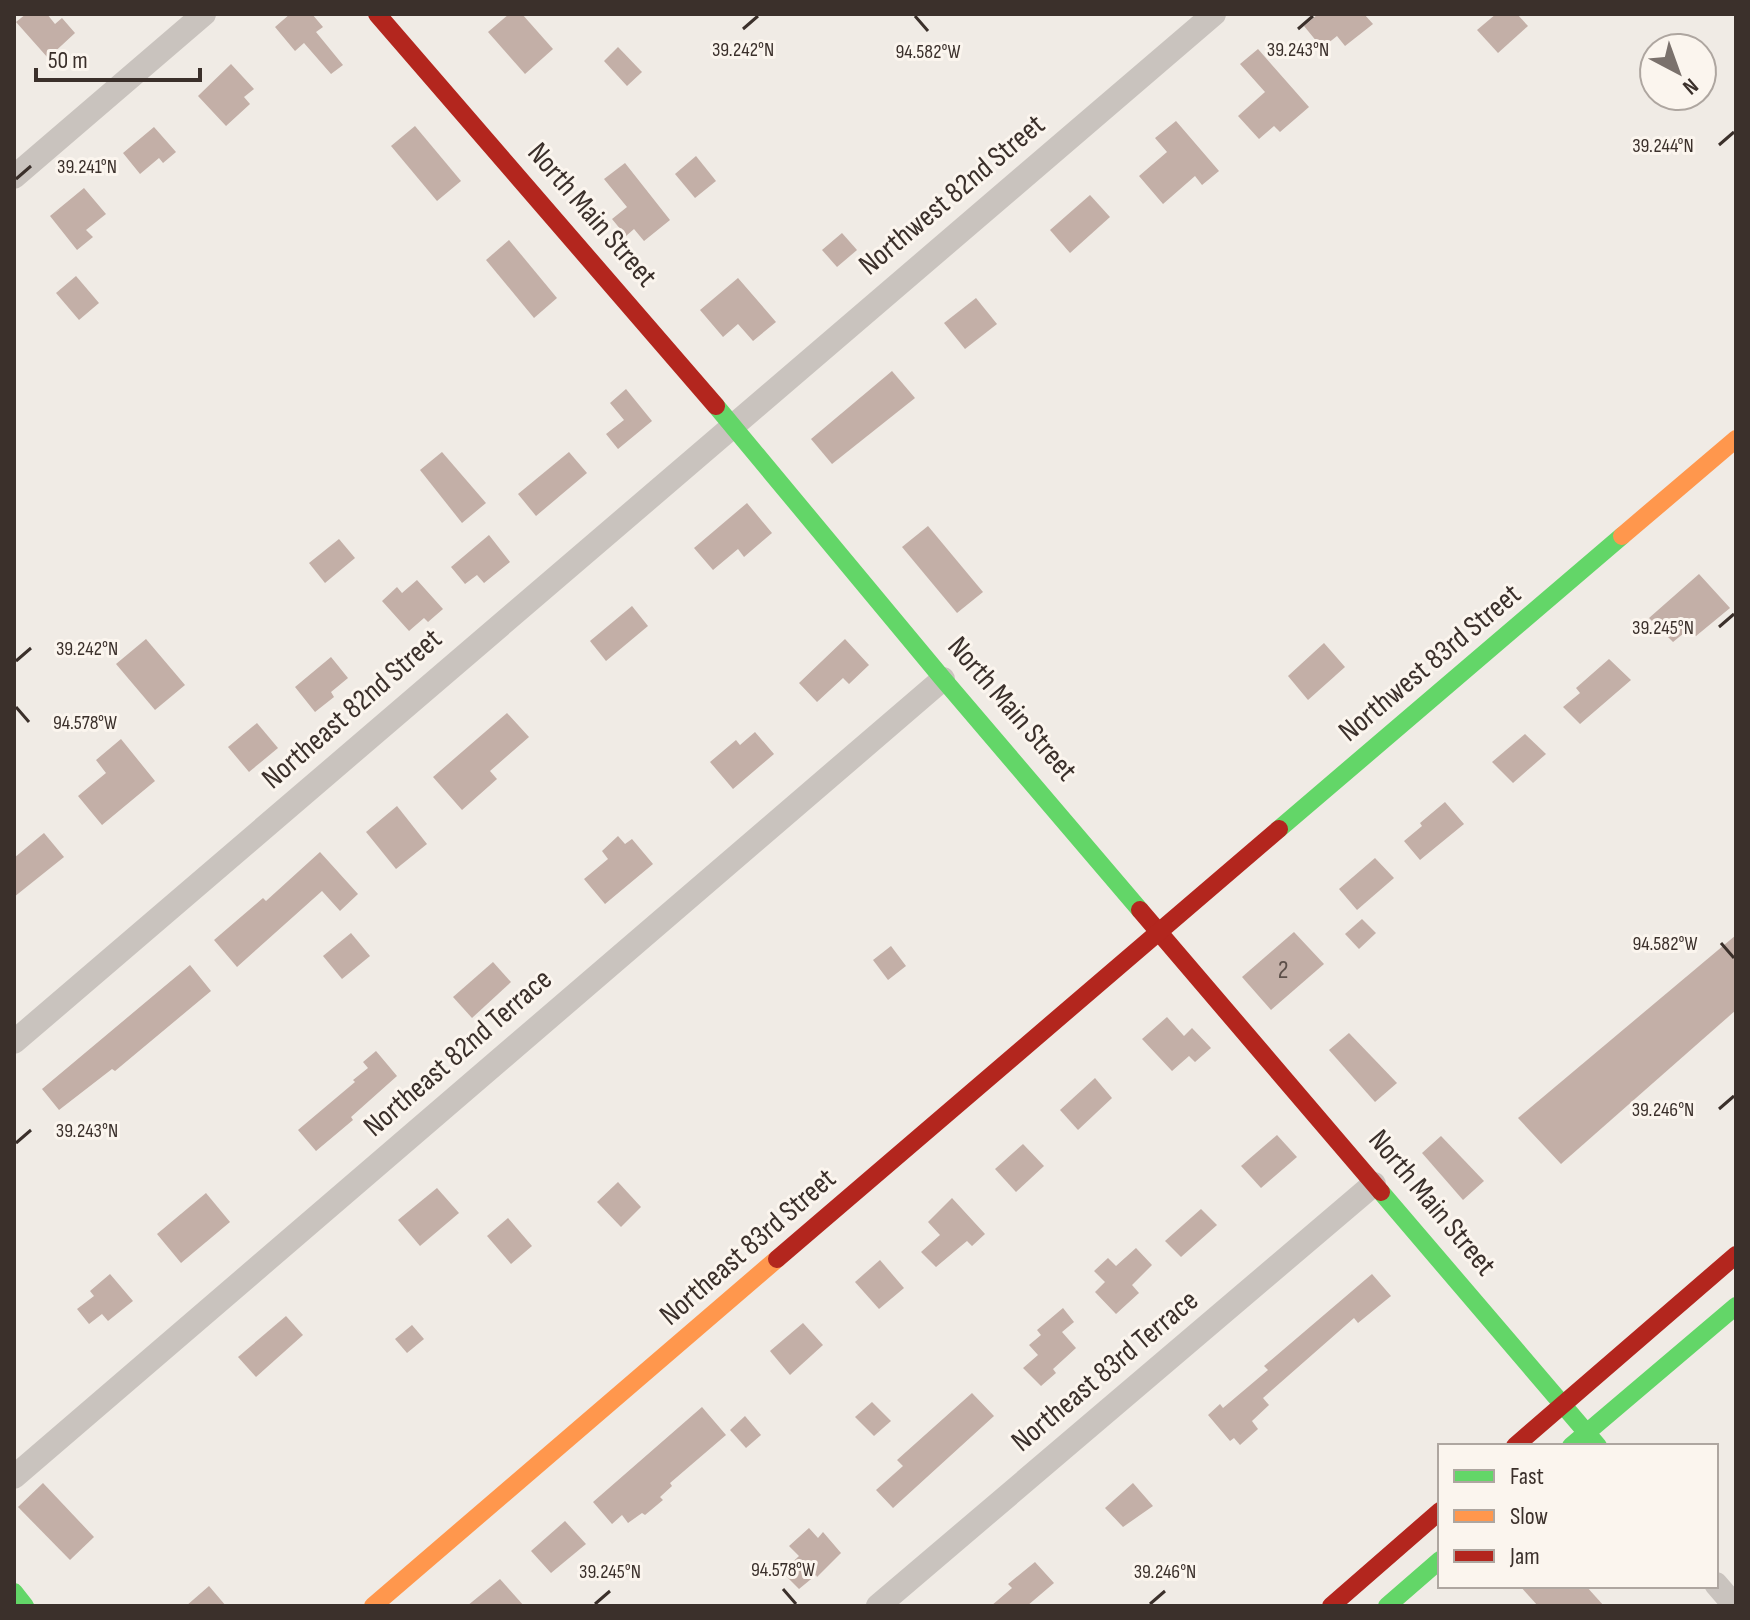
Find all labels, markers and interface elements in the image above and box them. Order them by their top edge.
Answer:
scale bar [36,32,200,82]
north arrow [1638,32,1718,112]
text: 39.242°N [712,38,774,62]
text: 39.243°N [1267,38,1329,62]
text: 94.582°W [895,40,961,64]
text: 50 m [48,46,88,75]
text: N [1677,72,1703,100]
street label: Northwest 82nd Street [852,107,1052,283]
text: 39.244°N [1632,134,1694,158]
street label: North Main Street [520,136,664,294]
text: 39.241°N [57,155,117,179]
street label: Northwest 83rd Street [1332,576,1528,750]
text: 39.245°N [1632,616,1694,640]
street label: Northeast 82nd Street [255,621,449,797]
street label: North Main Street [940,630,1084,788]
text: 39.242°N [56,637,118,661]
text: 94.578°W [53,711,117,735]
text: 94.582°W [1632,932,1698,956]
house number: 2 [1278,955,1288,986]
street label: Northeast 82nd Terrace [357,962,559,1144]
text: 39.246°N [1632,1098,1694,1122]
text: 39.243°N [56,1119,118,1143]
street label: North Main Street [1361,1123,1503,1283]
street label: Northeast 83rd Street [653,1161,843,1333]
street label: Northeast 83rd Terrace [1004,1282,1206,1460]
legend [1438,1444,1718,1588]
text: Fast [1510,1462,1544,1491]
text: Slow [1510,1502,1548,1531]
text: Jam [1509,1542,1540,1571]
text: 94.578°W [751,1558,815,1582]
text: 39.245°N [579,1560,641,1584]
text: 39.246°N [1134,1560,1196,1584]

